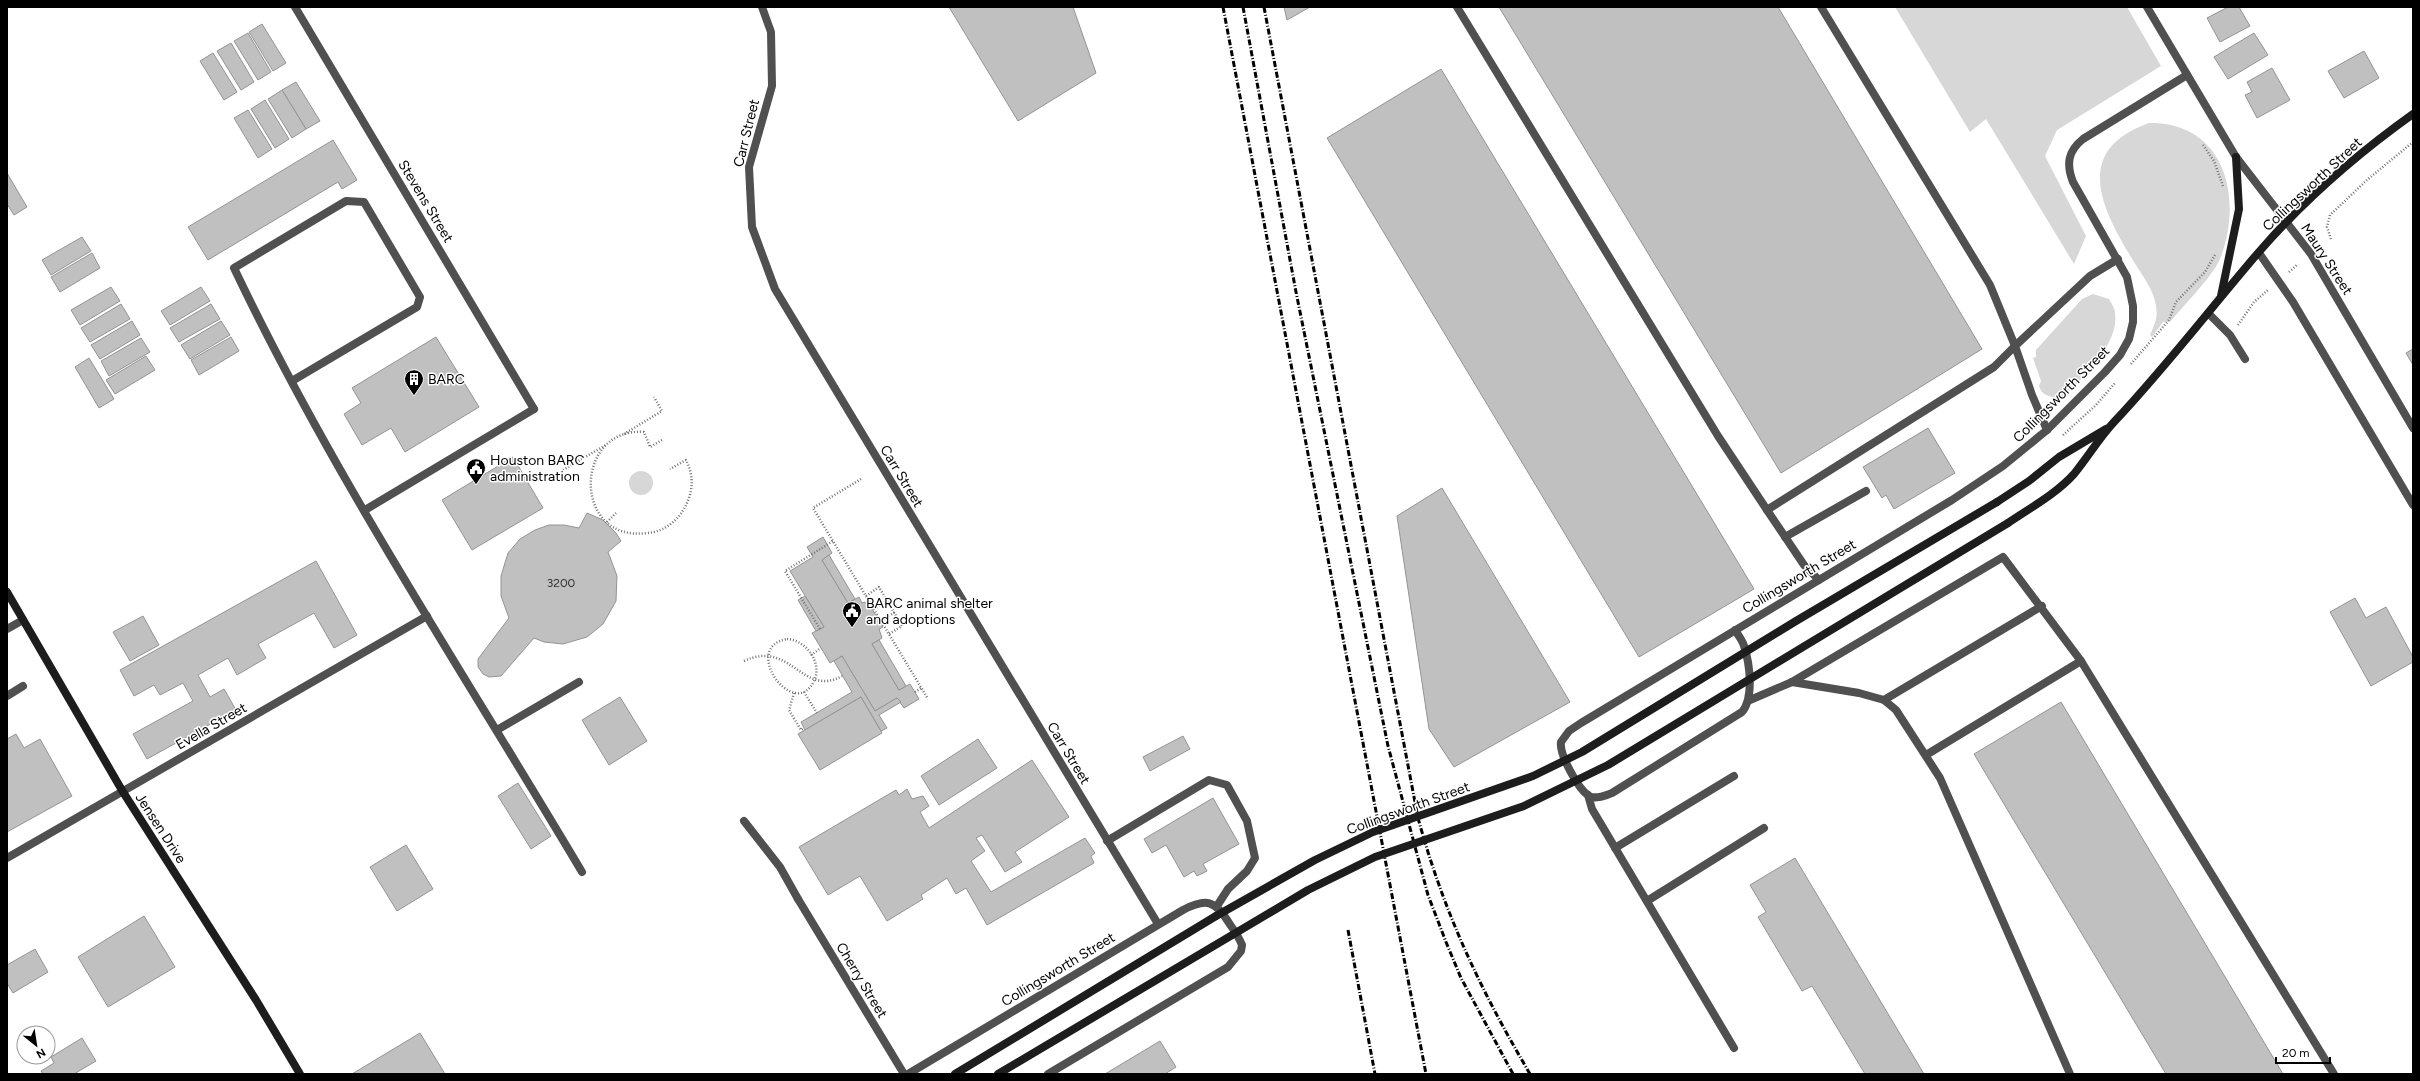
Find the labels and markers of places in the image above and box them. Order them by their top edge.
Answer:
building icon: BARC [403,368,425,396]
place label: BARC [428,371,465,388]
place label: Houston BARC administration [490,452,585,485]
public building icon: Houston BARC administration [465,457,487,485]
place label: BARC animal shelter and adoptions [866,595,993,628]
public building icon: BARC animal shelter and adoptions [841,600,863,628]

